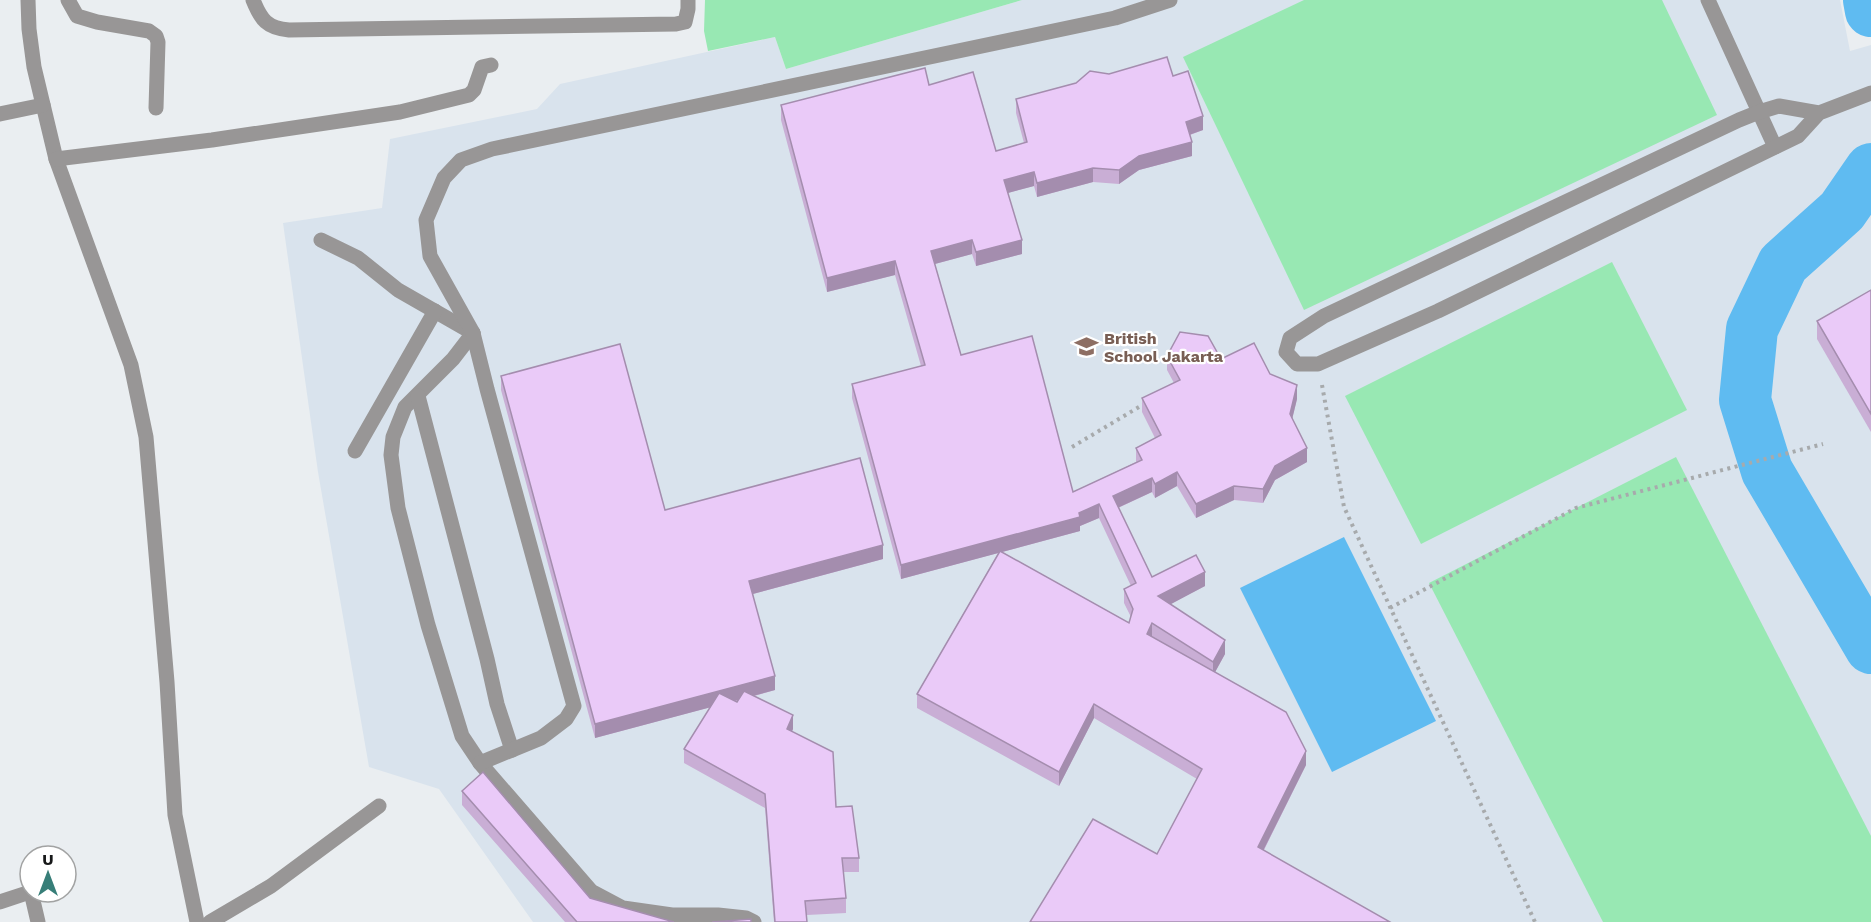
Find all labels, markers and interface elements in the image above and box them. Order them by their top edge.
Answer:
place label: British School Jakarta [1104,329,1224,366]
school or university icon: British School Jakarta [1073,334,1099,360]
north arrow [18,844,78,904]
text: U [42,850,54,869]

